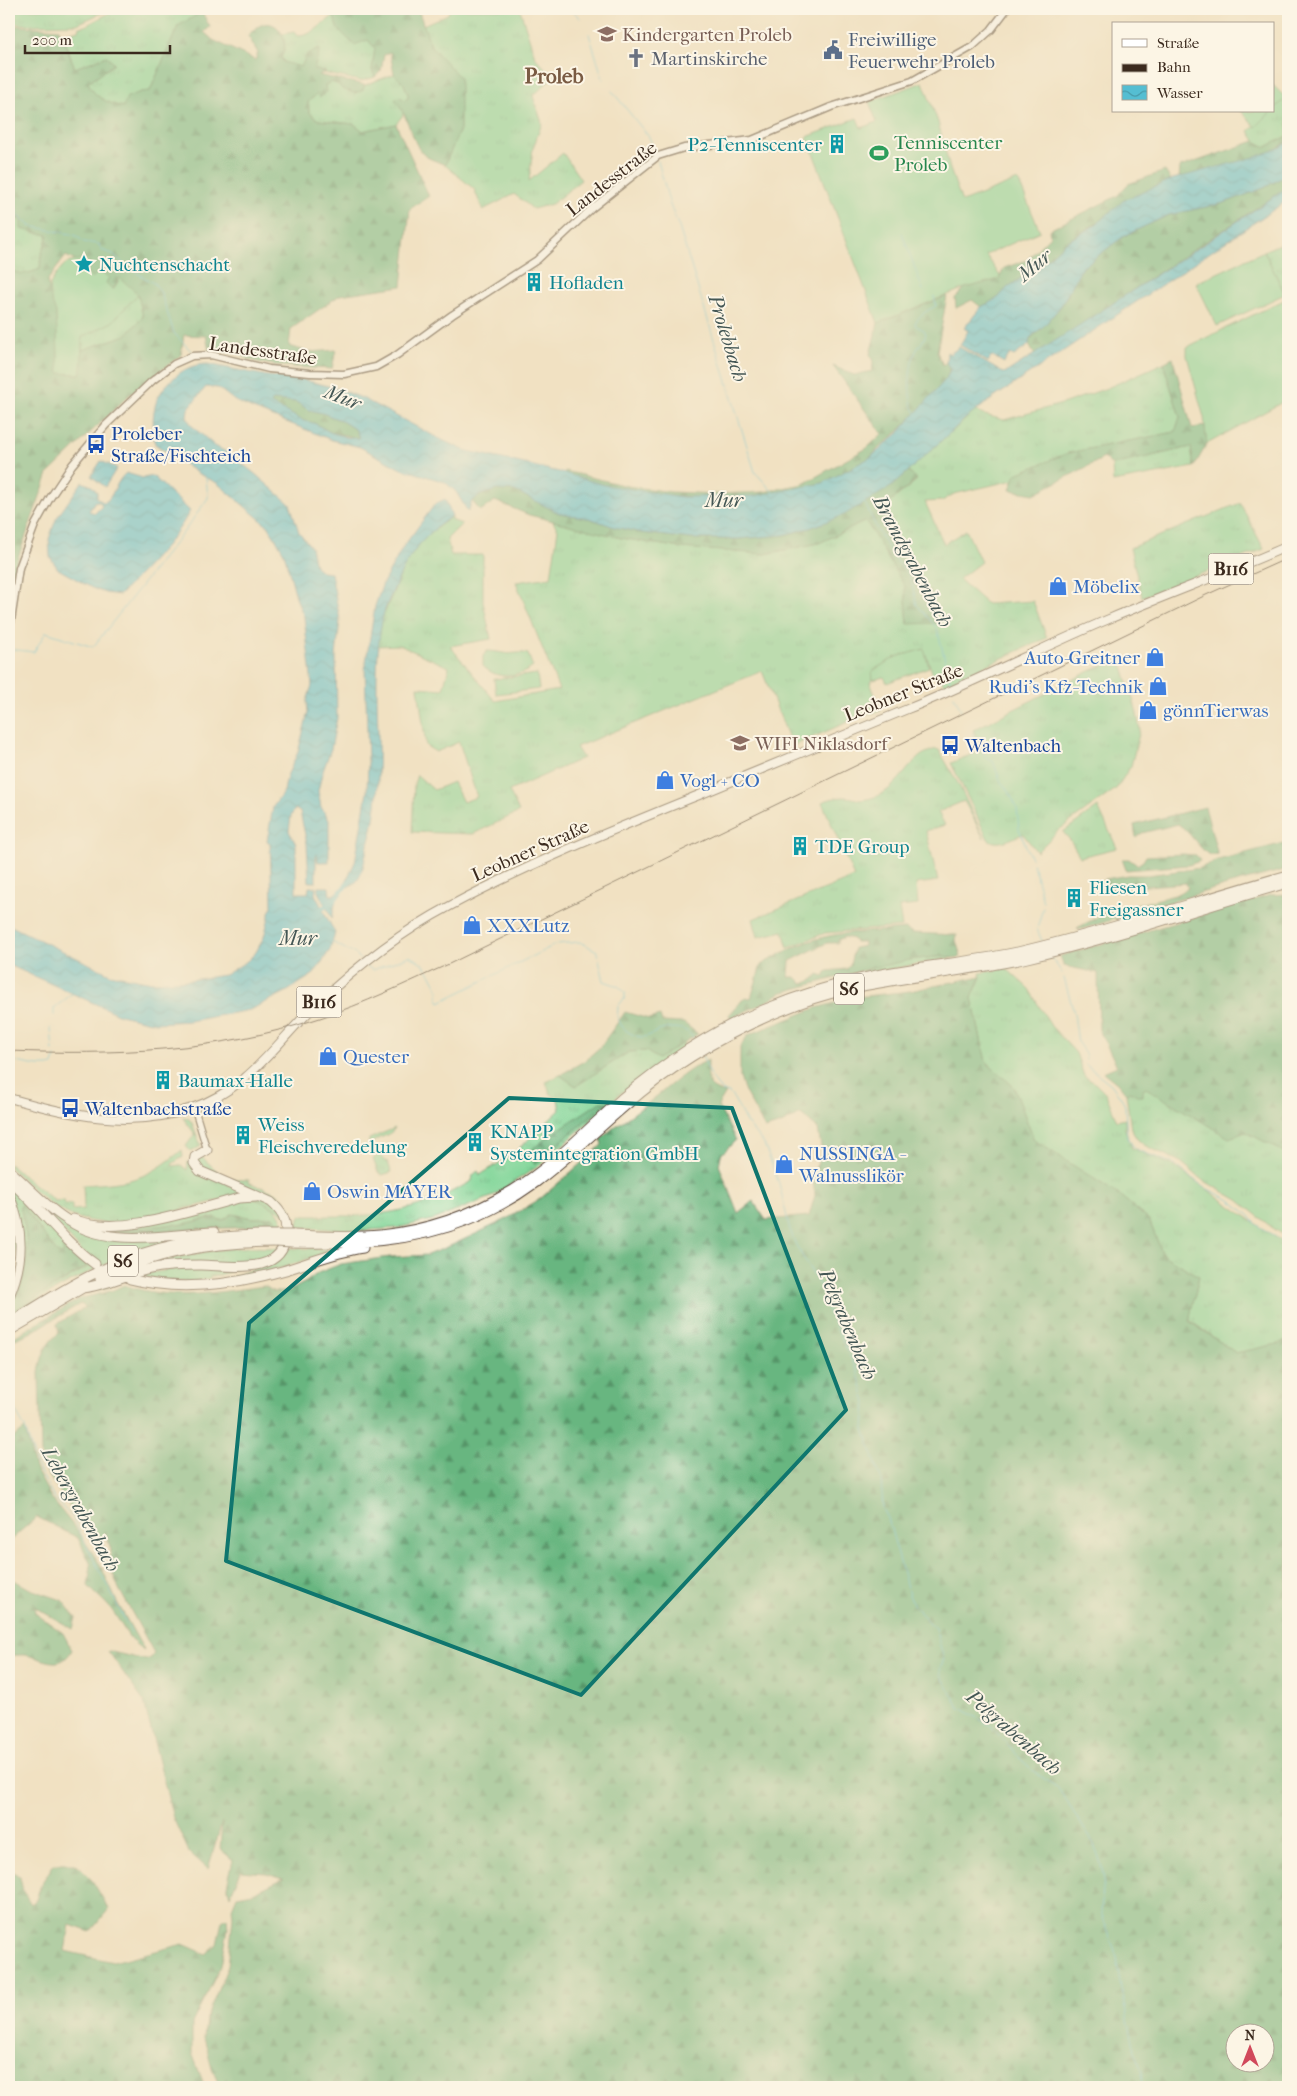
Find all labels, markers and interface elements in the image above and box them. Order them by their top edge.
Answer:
scale bar [25,22,170,54]
legend [1112,22,1274,112]
school or university icon: Kindergarten Proleb [596,23,618,45]
place label: Kindergarten Proleb [622,24,792,46]
place label: Freiwillige Feuerwehr Proleb [848,29,995,73]
text: 200 m [32,31,72,49]
text: Straße [1157,34,1200,52]
public building icon: Freiwillige Feuerwehr Proleb [822,39,844,61]
church icon: Martinskirche [625,47,647,69]
place label: Martinskirche [651,48,768,70]
text: Bahn [1157,58,1191,76]
district label: Proleb [525,64,583,88]
text: Wasser [1156,84,1203,102]
place label: Tenniscenter Proleb [894,132,1003,176]
building icon: P2-Tenniscenter [826,133,848,155]
place label: P2-Tenniscenter [688,134,823,156]
street label: Landesstraße [562,137,661,221]
sports icon: Tenniscenter Proleb [868,142,890,164]
water label: Mur [1011,243,1058,287]
place icon: Nuchtenschacht [73,253,95,275]
place label: Nuchtenschacht [99,254,230,276]
building icon: Hofladen [523,271,545,293]
place label: Hofladen [549,272,624,294]
water label: Prolebbach [703,291,752,385]
street label: Landesstraße [208,333,318,369]
water label: Mur [319,379,366,416]
place label: Proleber Straße/Fischteich [111,423,251,467]
bus stop icon: Proleber Straße/Fischteich [85,433,107,455]
water label: Mur [703,489,745,512]
water label: Brandgrabenbach [868,490,957,631]
road number: B116 [1208,554,1254,584]
shop icon: Möbelix [1047,575,1069,597]
place label: Möbelix [1073,576,1140,598]
shop icon: Auto-Greitner [1144,646,1166,668]
place label: Auto-Greitner [1023,647,1141,669]
street label: Leobner Straße [841,659,966,727]
shop icon: Rudi's Kfz-Technik [1147,675,1169,697]
place label: Rudi's Kfz-Technik [988,676,1143,698]
shop icon: gönnTierwas [1137,699,1159,721]
place label: gönnTierwas [1163,700,1269,722]
school or university icon: WIFI Niklasdorf [729,732,751,754]
place label: WIFI Niklasdorf [754,733,891,755]
bus stop icon: Waltenbach [939,734,961,756]
place label: Waltenbach [964,735,1061,757]
shop icon: Vogl + CO [654,769,676,791]
place label: Vogl + CO [679,770,760,792]
street label: Leobner Straße [468,815,592,887]
building icon: TDE Group [789,835,811,857]
place label: TDE Group [815,836,910,858]
place label: Fliesen Freigassner [1089,877,1184,921]
building icon: Fliesen Freigassner [1063,887,1085,909]
shop icon: XXXLutz [461,914,483,936]
place label: XXXLutz [487,915,569,937]
water label: Mur [277,927,319,950]
road number: S6 [834,974,864,1004]
road number: B116 [296,986,342,1018]
shop icon: Quester [317,1045,339,1067]
place label: Quester [343,1046,410,1068]
building icon: Baumax-Halle [152,1069,174,1091]
place label: Baumax-Halle [178,1070,293,1092]
bus stop icon: Waltenbachstraße [59,1097,81,1119]
place label: Waltenbachstraße [84,1098,232,1120]
place label: Weiss Fleischveredelung [257,1114,408,1158]
place label: KNAPP Systemintegration GmbH [490,1121,699,1165]
building icon: Weiss Fleischveredelung [232,1124,254,1146]
building icon: KNAPP Systemintegration GmbH [464,1131,486,1153]
place label: NUSSINGA - Walnusslikör [798,1143,907,1187]
shop icon: NUSSINGA - Walnusslikör [773,1153,795,1175]
shop icon: Oswin MAYER [301,1180,323,1202]
place label: Oswin MAYER [327,1181,453,1203]
road number: S6 [108,1246,138,1276]
water label: Pelgrabenbach [813,1264,881,1383]
water label: Lebergrabenbach [36,1441,124,1576]
water label: Pelgrabenbach [961,1684,1066,1780]
north arrow [1224,2024,1274,2074]
text: N [1245,2027,1256,2044]

